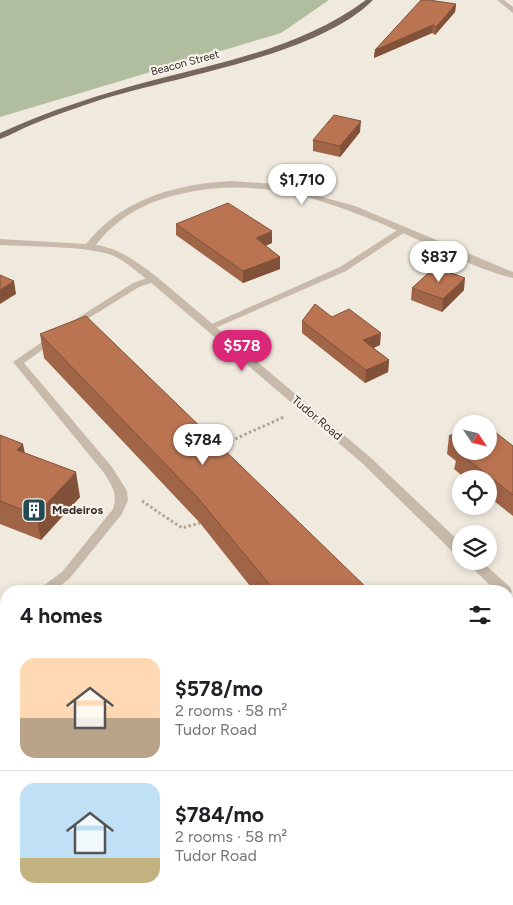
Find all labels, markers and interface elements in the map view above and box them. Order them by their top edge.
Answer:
street label: Beacon Street [149,48,221,78]
pin: $1,710 [261,164,343,206]
text: $1,710 [279,170,325,189]
pin: $837 [409,240,469,283]
text: $837 [421,247,457,266]
pin: $578 [212,330,272,372]
text: $578 [224,336,260,355]
street label: Tudor Road [289,393,345,443]
north arrow [452,415,498,460]
map controls [452,415,497,570]
pin: $784 [173,424,233,466]
text: $784 [184,430,222,449]
button: locate [452,470,497,515]
building icon: Medeiros [21,497,47,523]
place label: Medeiros [52,503,103,517]
button: layers [452,525,497,570]
icon: filters [466,601,494,629]
text: 4 homes [20,603,102,628]
text: $578/mo [175,676,263,701]
icon: home [60,678,120,738]
text: 2 rooms · 58 m² [175,701,287,720]
text: Tudor Road [175,720,257,739]
text: $784/mo [175,802,264,827]
icon: home [60,803,120,863]
text: 2 rooms · 58 m² [175,827,287,846]
text: Tudor Road [175,846,257,865]

